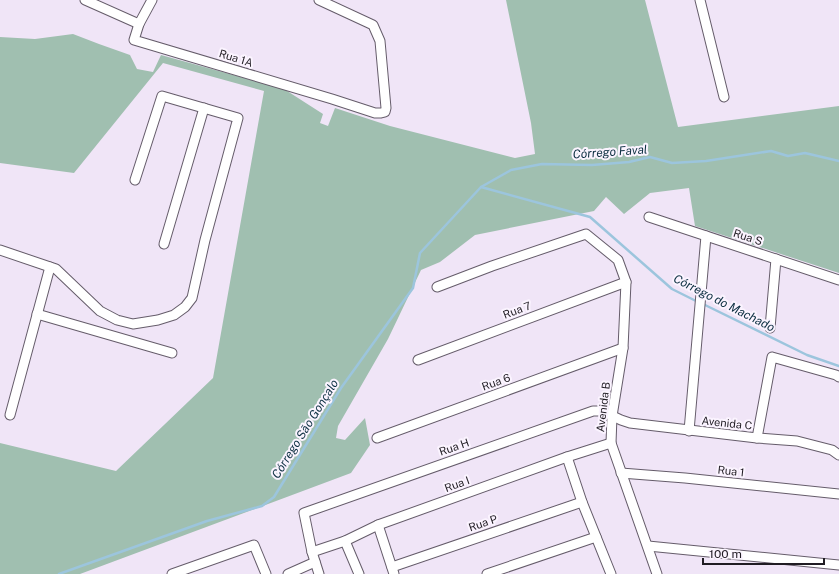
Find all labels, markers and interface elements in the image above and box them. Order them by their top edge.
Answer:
street label: Rua 1A [218,47,255,69]
water label: Córrego Faval [572,142,648,162]
street label: Rua S [732,227,764,247]
water label: Córrego do Machado [671,271,777,335]
street label: Rua 7 [501,299,533,321]
street label: Rua 6 [480,371,512,393]
water label: Córrego São Gonçalo [269,377,341,481]
street label: Avenida B [594,381,612,433]
street label: Avenida C [701,414,753,432]
street label: Rua H [437,436,471,458]
street label: Rua 1 [717,464,745,478]
street label: Rua I [443,474,471,494]
street label: Rua P [467,513,499,533]
scale bar [703,540,824,566]
text: 100 m [709,547,742,561]

